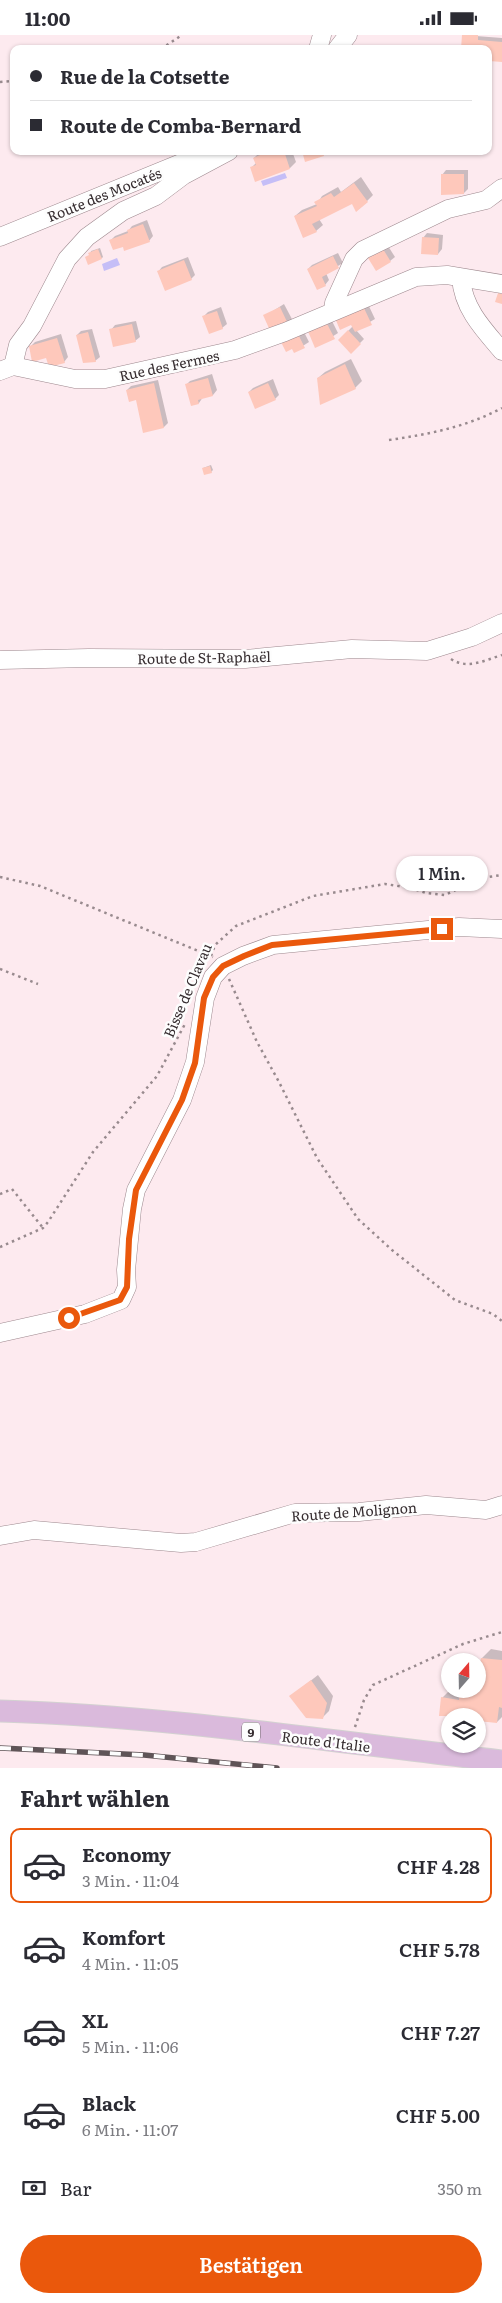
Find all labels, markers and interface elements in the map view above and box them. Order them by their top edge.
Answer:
text: 11:00 [25,4,70,32]
text: Rue de la Cotsette [60,62,230,90]
text: Route de Comba-Bernard [60,111,301,139]
street label: Route des Mocatés [44,162,164,226]
street label: Rue des Fermes [117,345,221,385]
street label: Route de St-Raphaël [137,646,271,668]
callout: 1 Min. [396,857,488,891]
text: 1 Min. [418,861,466,885]
route end [431,918,453,940]
street label: Bisse de Clavau [158,940,216,1040]
route start [58,1307,80,1329]
street label: Route de Molignon [290,1497,418,1525]
north arrow [441,1653,486,1697]
map controls [441,1653,486,1753]
button: layers [441,1708,486,1753]
road number: 9 [242,1723,260,1741]
street label: Route d'Italie [281,1726,371,1756]
text: Fahrt wählen [20,1781,170,1814]
text: Economy [82,1840,171,1868]
icon: car [22,1843,67,1888]
text: CHF 4.28 [397,1852,480,1880]
text: 3 Min. · 11:04 [82,1868,179,1892]
text: Komfort [82,1923,165,1951]
icon: car [22,1926,67,1971]
text: CHF 5.78 [399,1935,480,1963]
text: 4 Min. · 11:05 [82,1951,179,1975]
text: XL [82,2006,109,2034]
icon: car [22,2009,67,2054]
text: CHF 7.27 [401,2018,480,2046]
text: 5 Min. · 11:06 [82,2034,178,2058]
text: Black [82,2089,136,2117]
icon: car [22,2092,67,2137]
text: CHF 5.00 [396,2101,480,2129]
text: 6 Min. · 11:07 [82,2117,178,2141]
icon: cash [20,2174,48,2202]
text: Bar [60,2174,92,2202]
text: 350 m [437,2176,482,2200]
button: Bestätigen [20,2235,482,2293]

